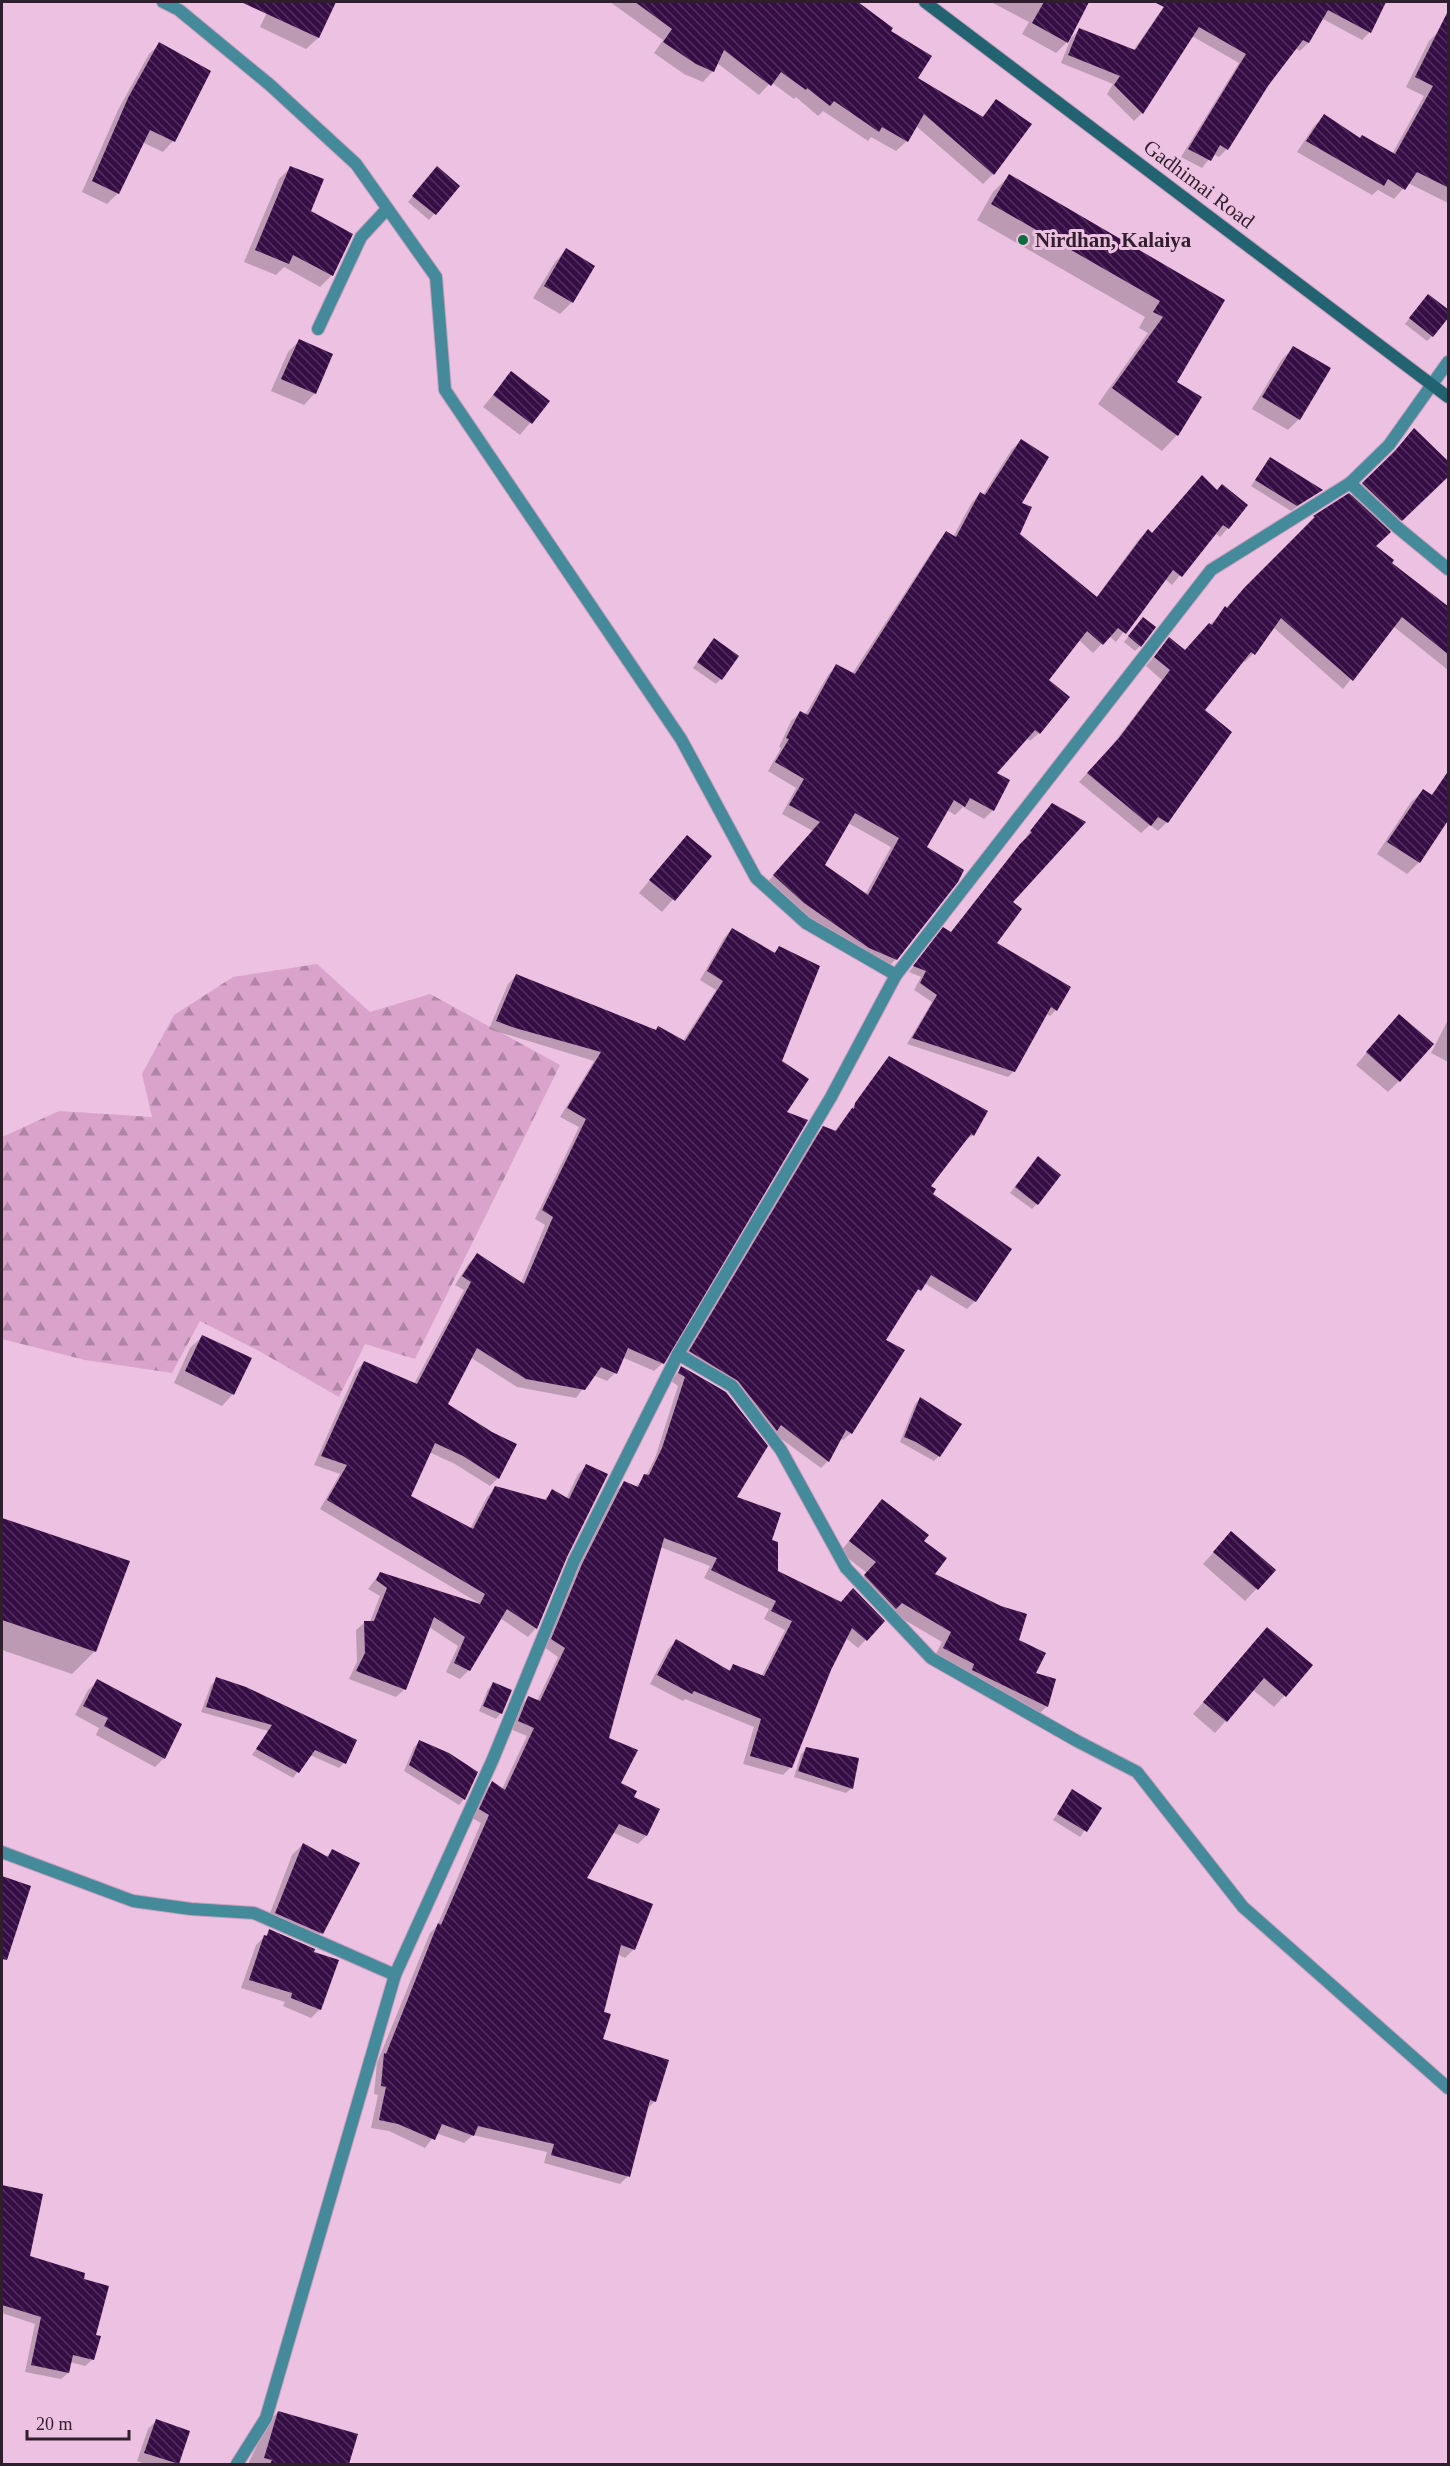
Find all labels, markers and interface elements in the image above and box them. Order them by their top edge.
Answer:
street label: Gadhimai Road [1139,135,1259,234]
place label: Nirdhan, Kalaiya [1035,228,1192,252]
marker: Nirdhan, Kalaiya [1016,233,1030,247]
scale bar [27,2403,129,2441]
text: 20 m [36,2414,73,2434]

